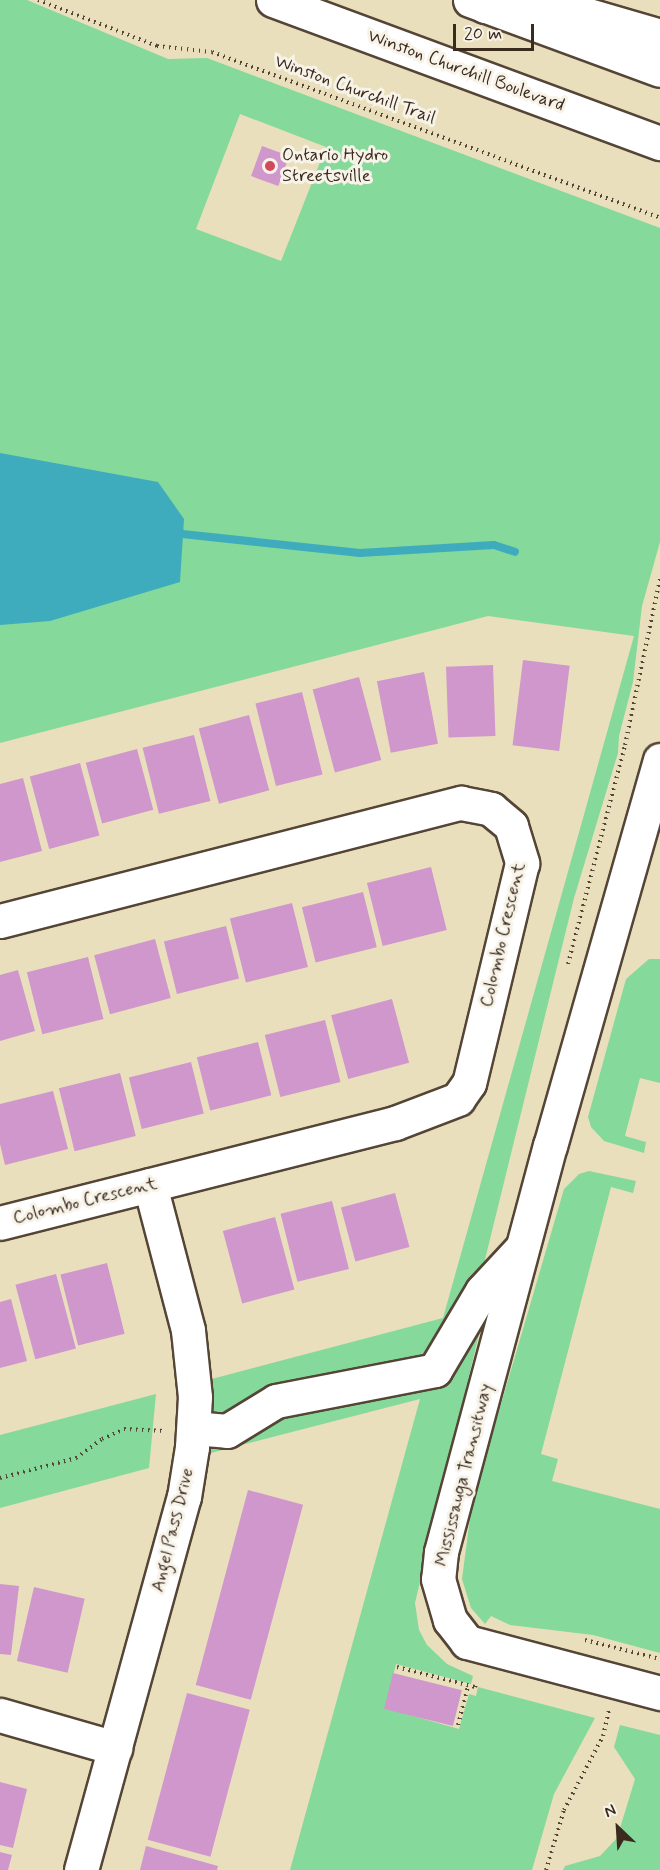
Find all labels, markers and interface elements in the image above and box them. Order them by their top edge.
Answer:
scale bar [456,12,537,50]
text: 20 m [464,22,502,46]
street label: Winston Churchill Boulevard [363,25,569,117]
street label: Winston Churchill Trail [271,51,439,129]
place label: Ontario Hydro Streetsville [282,145,388,188]
marker: Ontario Hydro Streetsville [263,159,277,173]
street label: Colombo Crescent [477,864,529,1006]
street label: Colombo Crescent [14,1173,156,1229]
street label: Mississauga Transitway [431,1381,497,1569]
street label: Angel Pass Drive [147,1467,199,1593]
north arrow [588,1798,648,1858]
text: N [601,1799,619,1823]

